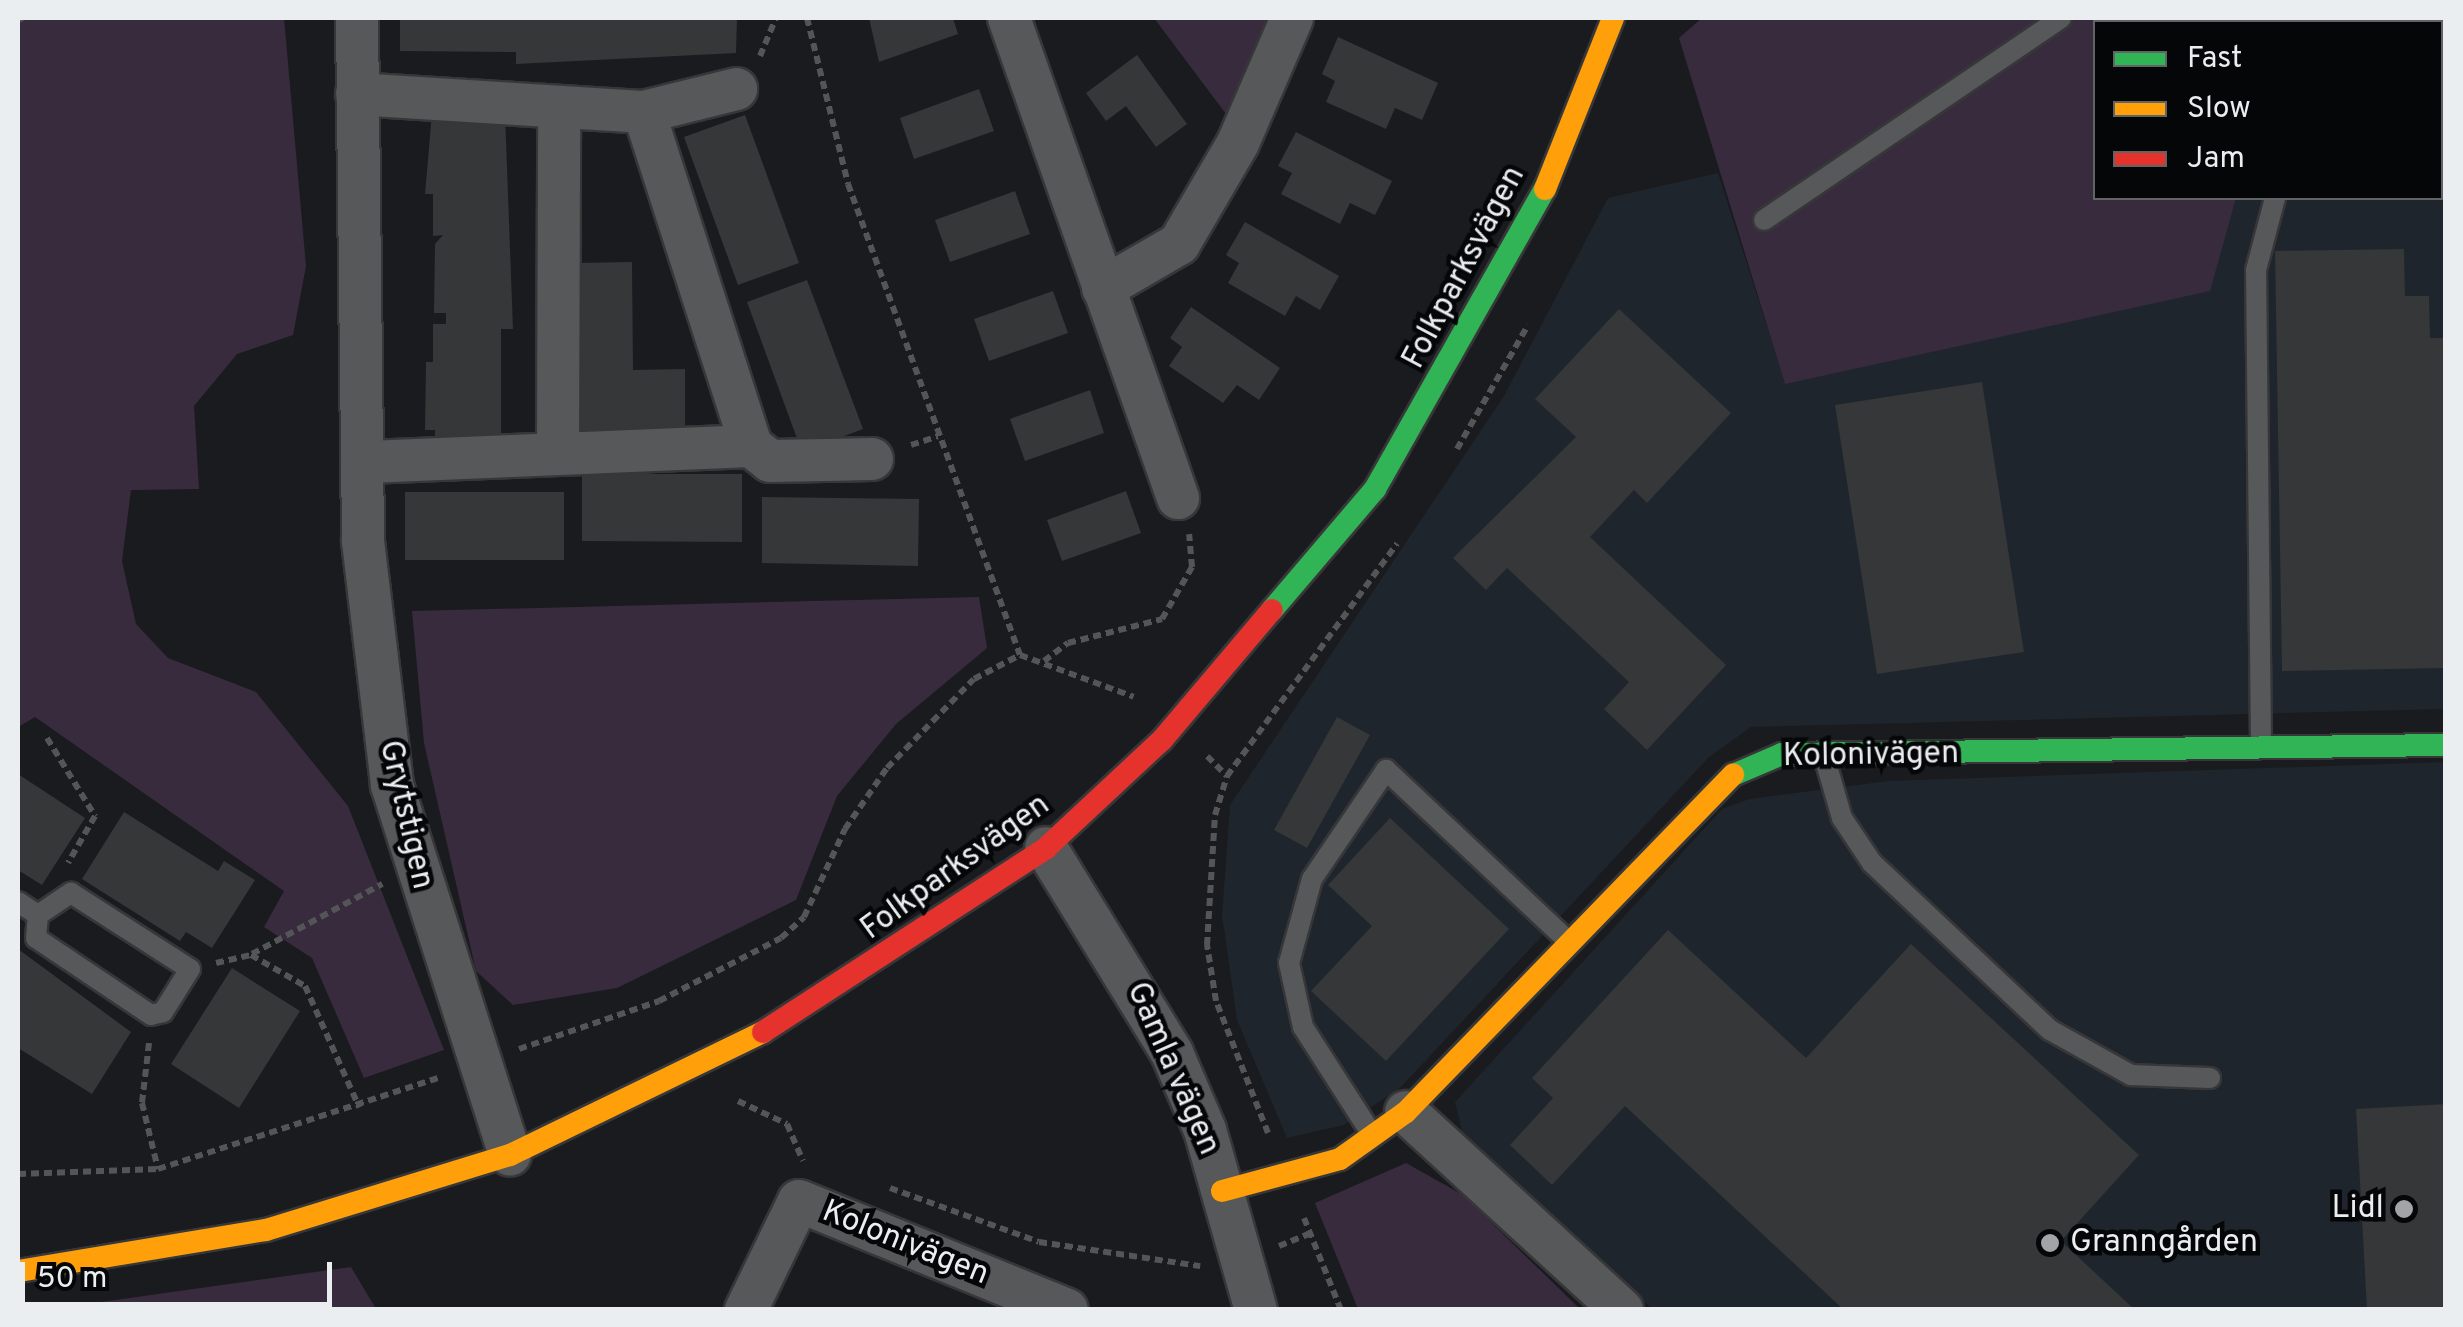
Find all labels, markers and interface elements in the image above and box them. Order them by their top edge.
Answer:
legend [2093,20,2443,200]
text: Fast [2187,41,2242,78]
text: Slow [2187,91,2251,128]
text: Jam [2187,141,2245,178]
street label: Folkparksvägen [1396,160,1534,376]
street label: Kolonivägen [1782,735,1960,777]
street label: Grytstigen [369,737,441,893]
street label: Folkparksvägen [854,787,1058,949]
street label: Gamla vägen [1117,977,1227,1161]
place label: Lidl [2332,1190,2384,1228]
street label: Kolonivägen [816,1193,994,1295]
marker: Lidl [2393,1198,2415,1220]
place label: Granngården [2070,1224,2258,1262]
marker: Granngården [2039,1232,2061,1254]
scale bar [25,1242,338,1304]
text: 50 m [37,1261,107,1298]

